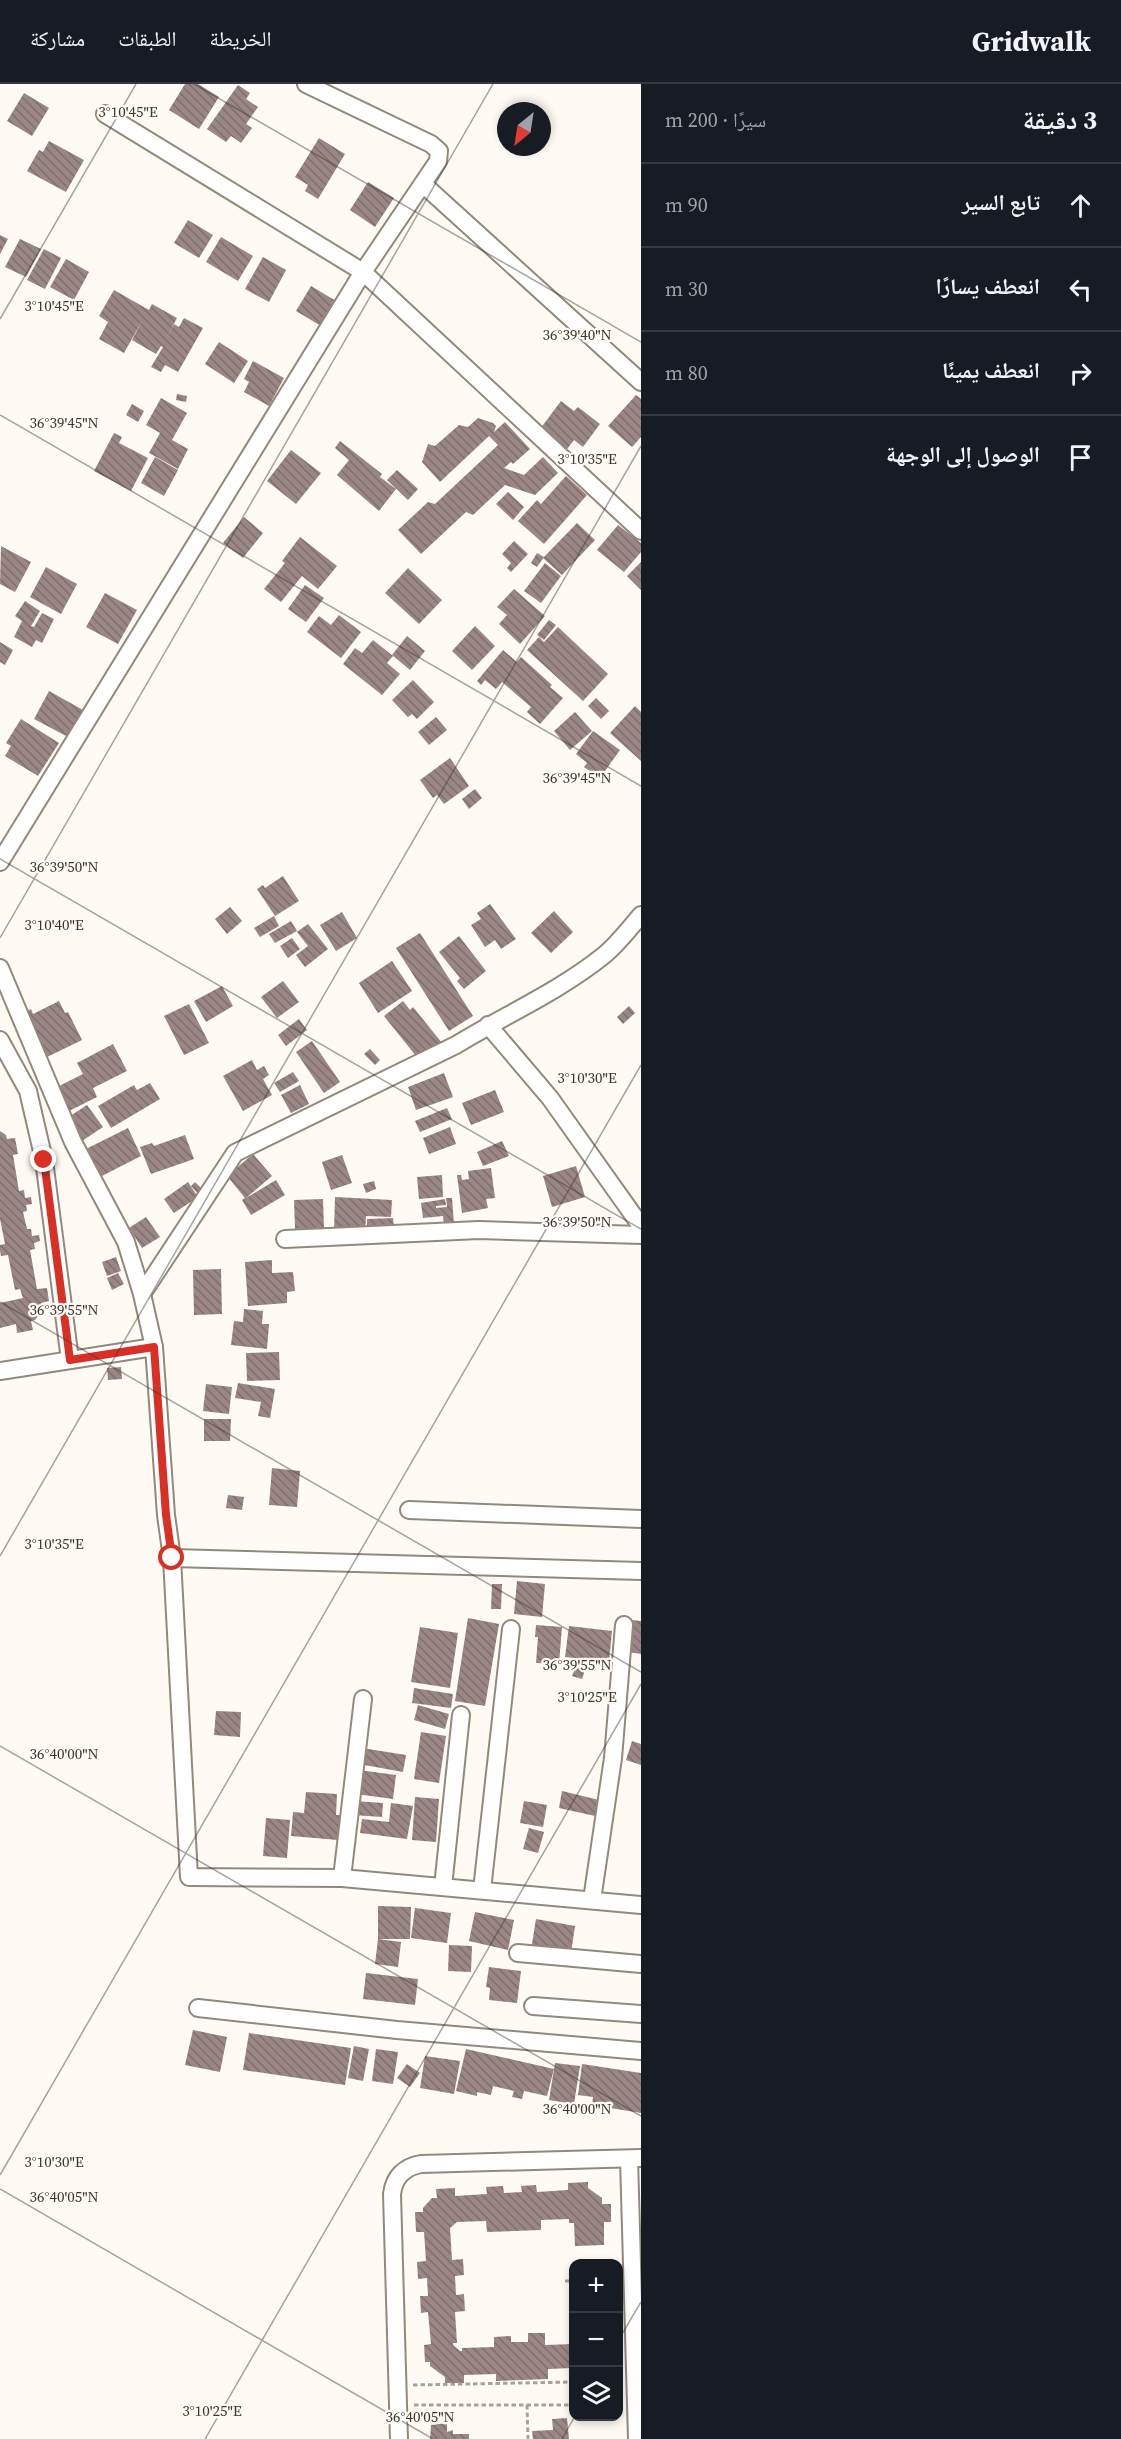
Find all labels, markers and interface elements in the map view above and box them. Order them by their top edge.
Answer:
text: Gridwalk [972,22,1091,60]
text: مشاركة [30,24,85,53]
text: الطبقات [118,24,177,53]
text: الخريطة [210,24,271,53]
text: 3°10'45"E [98,101,158,122]
north arrow [497,102,551,156]
text: 3 دقيقة [1023,102,1097,138]
text: سيرًا · 200 m [665,106,766,134]
text: تابع السير [962,187,1040,217]
icon: ahead [1064,189,1097,222]
text: 90 m [665,191,708,219]
text: انعطف يسارًا [936,271,1040,301]
icon: left [1064,273,1097,306]
text: 30 m [665,275,708,303]
text: 3°10'45"E [24,295,84,316]
text: 36°39'40"N [542,324,612,345]
text: انعطف يمينًا [942,355,1040,385]
icon: right [1064,357,1097,390]
text: 80 m [665,359,708,387]
text: 36°39'45"N [29,412,99,433]
text: الوصول إلى الوجهة [886,439,1040,469]
icon: arrive [1064,441,1097,474]
text: 3°10'35"E [557,448,617,469]
text: 36°39'45"N [542,767,612,788]
text: 36°39'50"N [29,856,99,877]
text: 3°10'40"E [24,914,84,935]
text: 3°10'30"E [557,1067,617,1088]
route end [30,1146,56,1172]
text: 36°39'50"N [542,1211,612,1232]
text: 36°39'55"N [29,1299,99,1320]
text: 3°10'35"E [24,1533,84,1554]
route start [158,1544,184,1570]
text: 36°39'55"N [542,1654,612,1675]
text: 3°10'25"E [557,1686,617,1707]
text: 36°40'00"N [29,1743,99,1764]
text: 36°40'00"N [542,2098,612,2119]
text: 3°10'30"E [24,2151,84,2172]
text: 36°40'05"N [29,2186,99,2207]
map controls [569,2259,623,2421]
button: + [569,2259,623,2313]
button: − [569,2313,623,2367]
button: layers [569,2367,623,2421]
text: 3°10'25"E [182,2400,242,2421]
text: 36°40'05"N [385,2406,455,2427]

